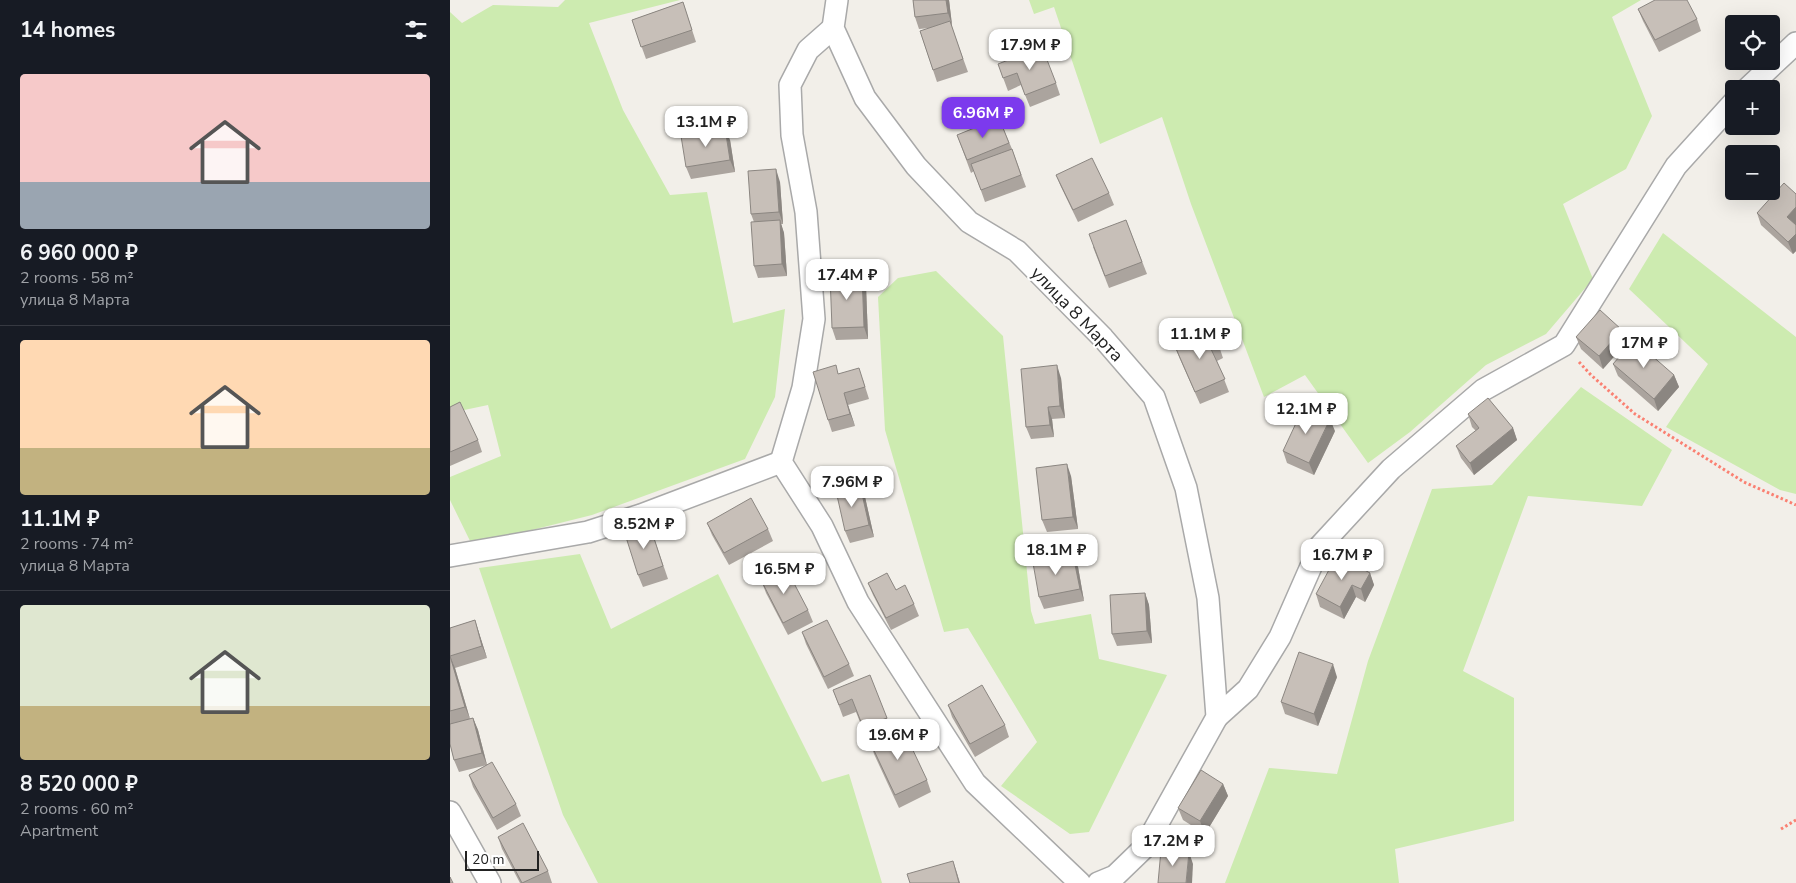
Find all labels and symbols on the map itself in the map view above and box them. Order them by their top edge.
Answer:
pin: 17.9M ₽ [984,28,1076,71]
pin: 6.96M ₽ [937,96,1029,139]
pin: 13.1M ₽ [660,106,752,148]
pin: 17.4M ₽ [801,258,893,301]
street label: улица 8 Марта [1025,261,1129,367]
pin: 11.1M ₽ [1154,318,1246,360]
pin: 17M ₽ [1609,326,1679,369]
pin: 12.1M ₽ [1260,392,1352,435]
pin: 7.96M ₽ [806,466,898,508]
pin: 8.52M ₽ [598,508,690,550]
pin: 18.1M ₽ [1010,534,1102,576]
pin: 16.7M ₽ [1296,538,1388,581]
pin: 16.5M ₽ [738,552,830,595]
pin: 19.6M ₽ [852,718,944,761]
pin: 17.2M ₽ [1127,824,1219,867]
scale bar [465,848,539,871]

